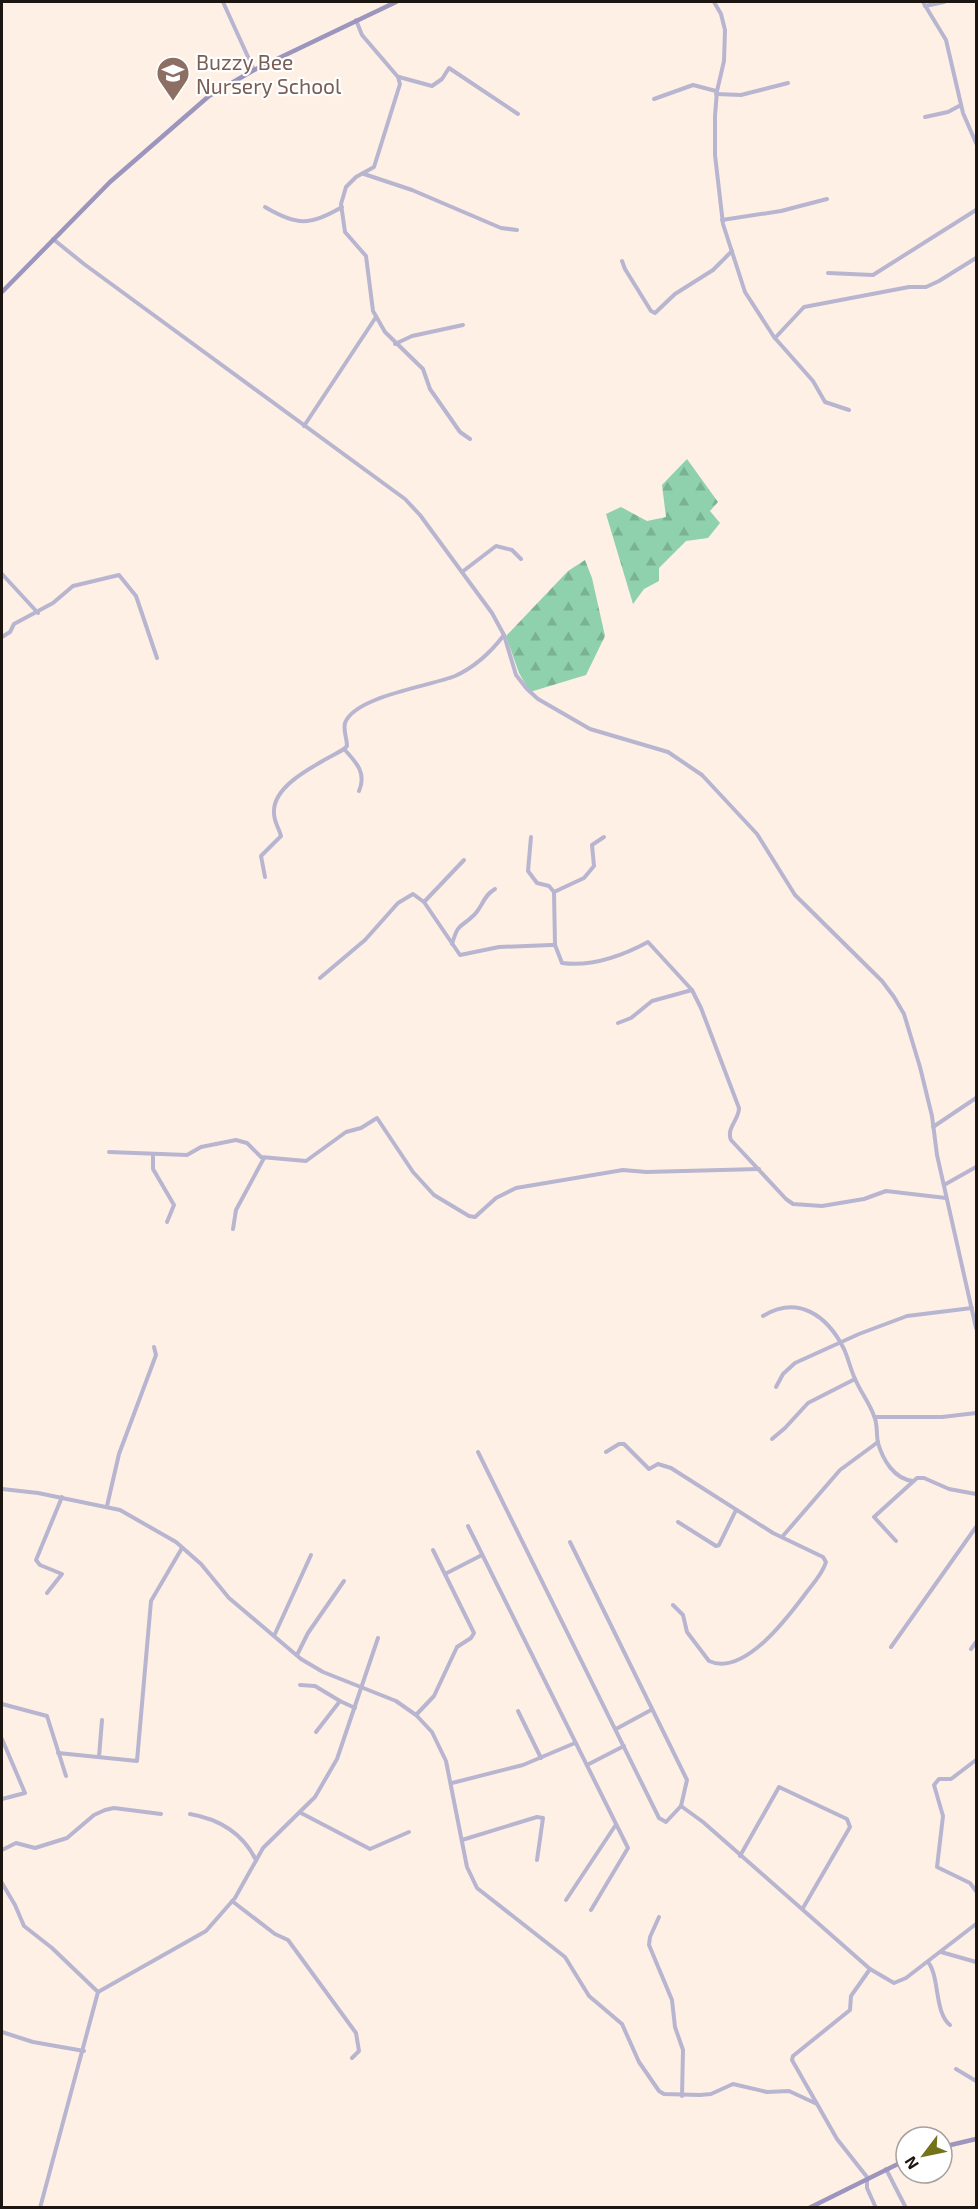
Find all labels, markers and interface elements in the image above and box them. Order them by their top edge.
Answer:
place label: Buzzy Bee Nursery School [196,49,342,98]
school or university icon: Buzzy Bee Nursery School [155,55,191,102]
north arrow [894,2125,954,2185]
text: N [900,2153,922,2173]

